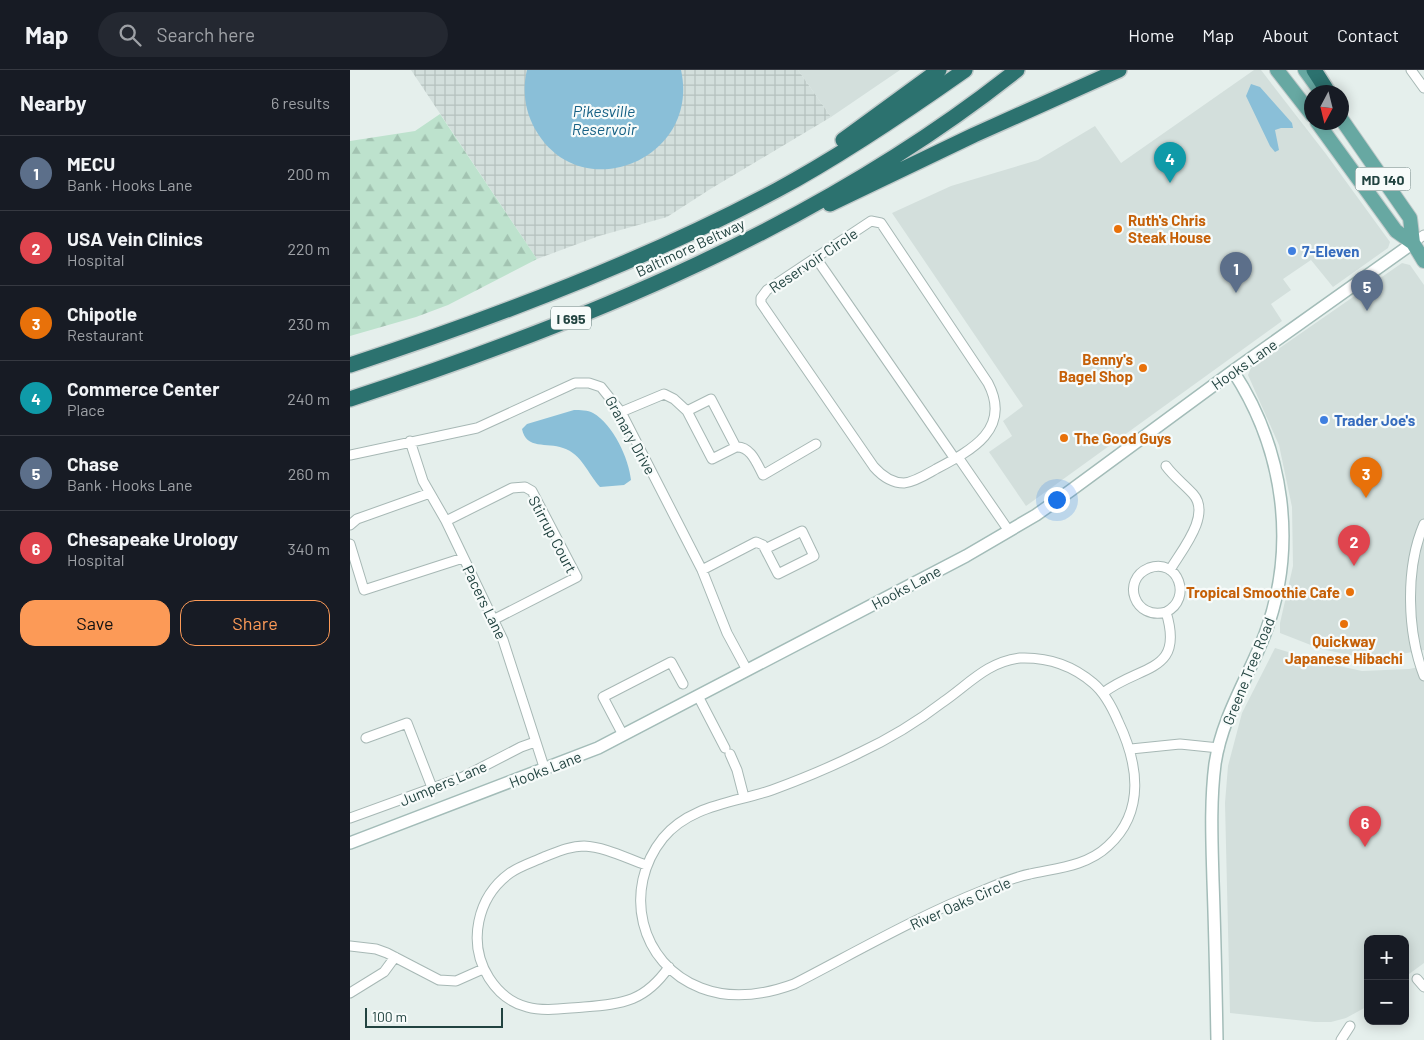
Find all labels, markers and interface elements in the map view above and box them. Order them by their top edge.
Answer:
search box [98,12,448,57]
text: Map [25,20,68,49]
icon: search [116,21,144,49]
text: Search here [156,23,255,46]
text: Home [1128,24,1174,46]
text: Map [1202,24,1234,46]
text: About [1262,24,1309,46]
text: Contact [1337,24,1399,46]
north arrow [1304,85,1349,130]
text: Nearby [20,90,86,115]
text: 6 results [271,93,330,112]
water label: Pikesville Reservoir [572,101,638,138]
pin: 4 [1154,142,1186,183]
text: MECU [67,152,115,175]
text: 1 [33,164,39,183]
text: 200 m [287,164,330,183]
road number: MD 140 [1356,168,1410,190]
text: Bank · Hooks Lane [67,175,193,194]
place label: Ruth's Chris Steak House [1128,211,1211,246]
street label: Baltimore Beltway [633,214,747,280]
marker: Ruth's Chris Steak House [1112,223,1124,235]
street label: Reservoir Circle [765,224,861,296]
text: USA Vein Clinics [67,227,203,250]
text: 2 [32,239,40,258]
text: 220 m [287,239,330,258]
place label: 7-Eleven [1302,242,1359,260]
marker: 7-Eleven [1286,245,1298,257]
text: Hospital [67,250,124,269]
pin: 1 [1220,252,1252,293]
pin: 5 [1351,270,1383,311]
text: Chipotle [67,302,137,325]
road number: I 695 [551,307,591,330]
text: 3 [32,314,40,333]
text: 230 m [288,314,330,333]
text: Restaurant [67,325,144,344]
street label: Hooks Lane [1208,335,1280,393]
place label: Benny's Bagel Shop [1059,350,1133,385]
marker: Benny's Bagel Shop [1137,362,1149,374]
text: Commerce Center [67,377,220,400]
text: 4 [31,389,41,408]
text: 240 m [287,389,330,408]
street label: Granary Drive [602,392,660,478]
text: Place [67,400,105,419]
place label: Trader Joe's [1334,411,1416,429]
marker: Trader Joe's [1318,414,1330,426]
place label: The Good Guys [1074,429,1172,447]
marker: The Good Guys [1058,432,1070,444]
text: Chase [67,452,119,475]
pin: 3 [1350,457,1382,498]
text: 5 [32,464,40,483]
text: 260 m [288,464,330,483]
text: Bank · Hooks Lane [67,475,193,494]
your location [1044,487,1070,513]
street label: Stirrup Court [525,492,581,576]
pin: 2 [1338,525,1370,566]
text: Chesapeake Urology [67,527,238,550]
text: 6 [32,539,40,558]
text: 340 m [287,539,330,558]
text: Hospital [67,550,124,569]
street label: Hooks Lane [868,561,944,613]
street label: Pacers Lane [459,562,511,642]
place label: Tropical Smoothie Cafe [1186,583,1340,601]
marker: Tropical Smoothie Cafe [1344,586,1356,598]
button: Save [20,600,170,646]
button: Share [180,600,330,646]
street label: Greene Tree Road [1218,614,1278,728]
marker: Quickway Japanese Hibachi [1338,618,1350,630]
place label: Quickway Japanese Hibachi [1285,632,1403,667]
street label: Hooks Lane [506,747,584,791]
street label: Jumpers Lane [397,757,489,809]
pin: 6 [1349,806,1381,847]
street label: River Oaks Circle [907,873,1013,933]
map controls [1364,935,1409,1025]
button: + [1364,935,1409,980]
button: − [1364,980,1409,1025]
scale bar [365,1005,502,1028]
text: 100 m [372,1008,407,1025]

